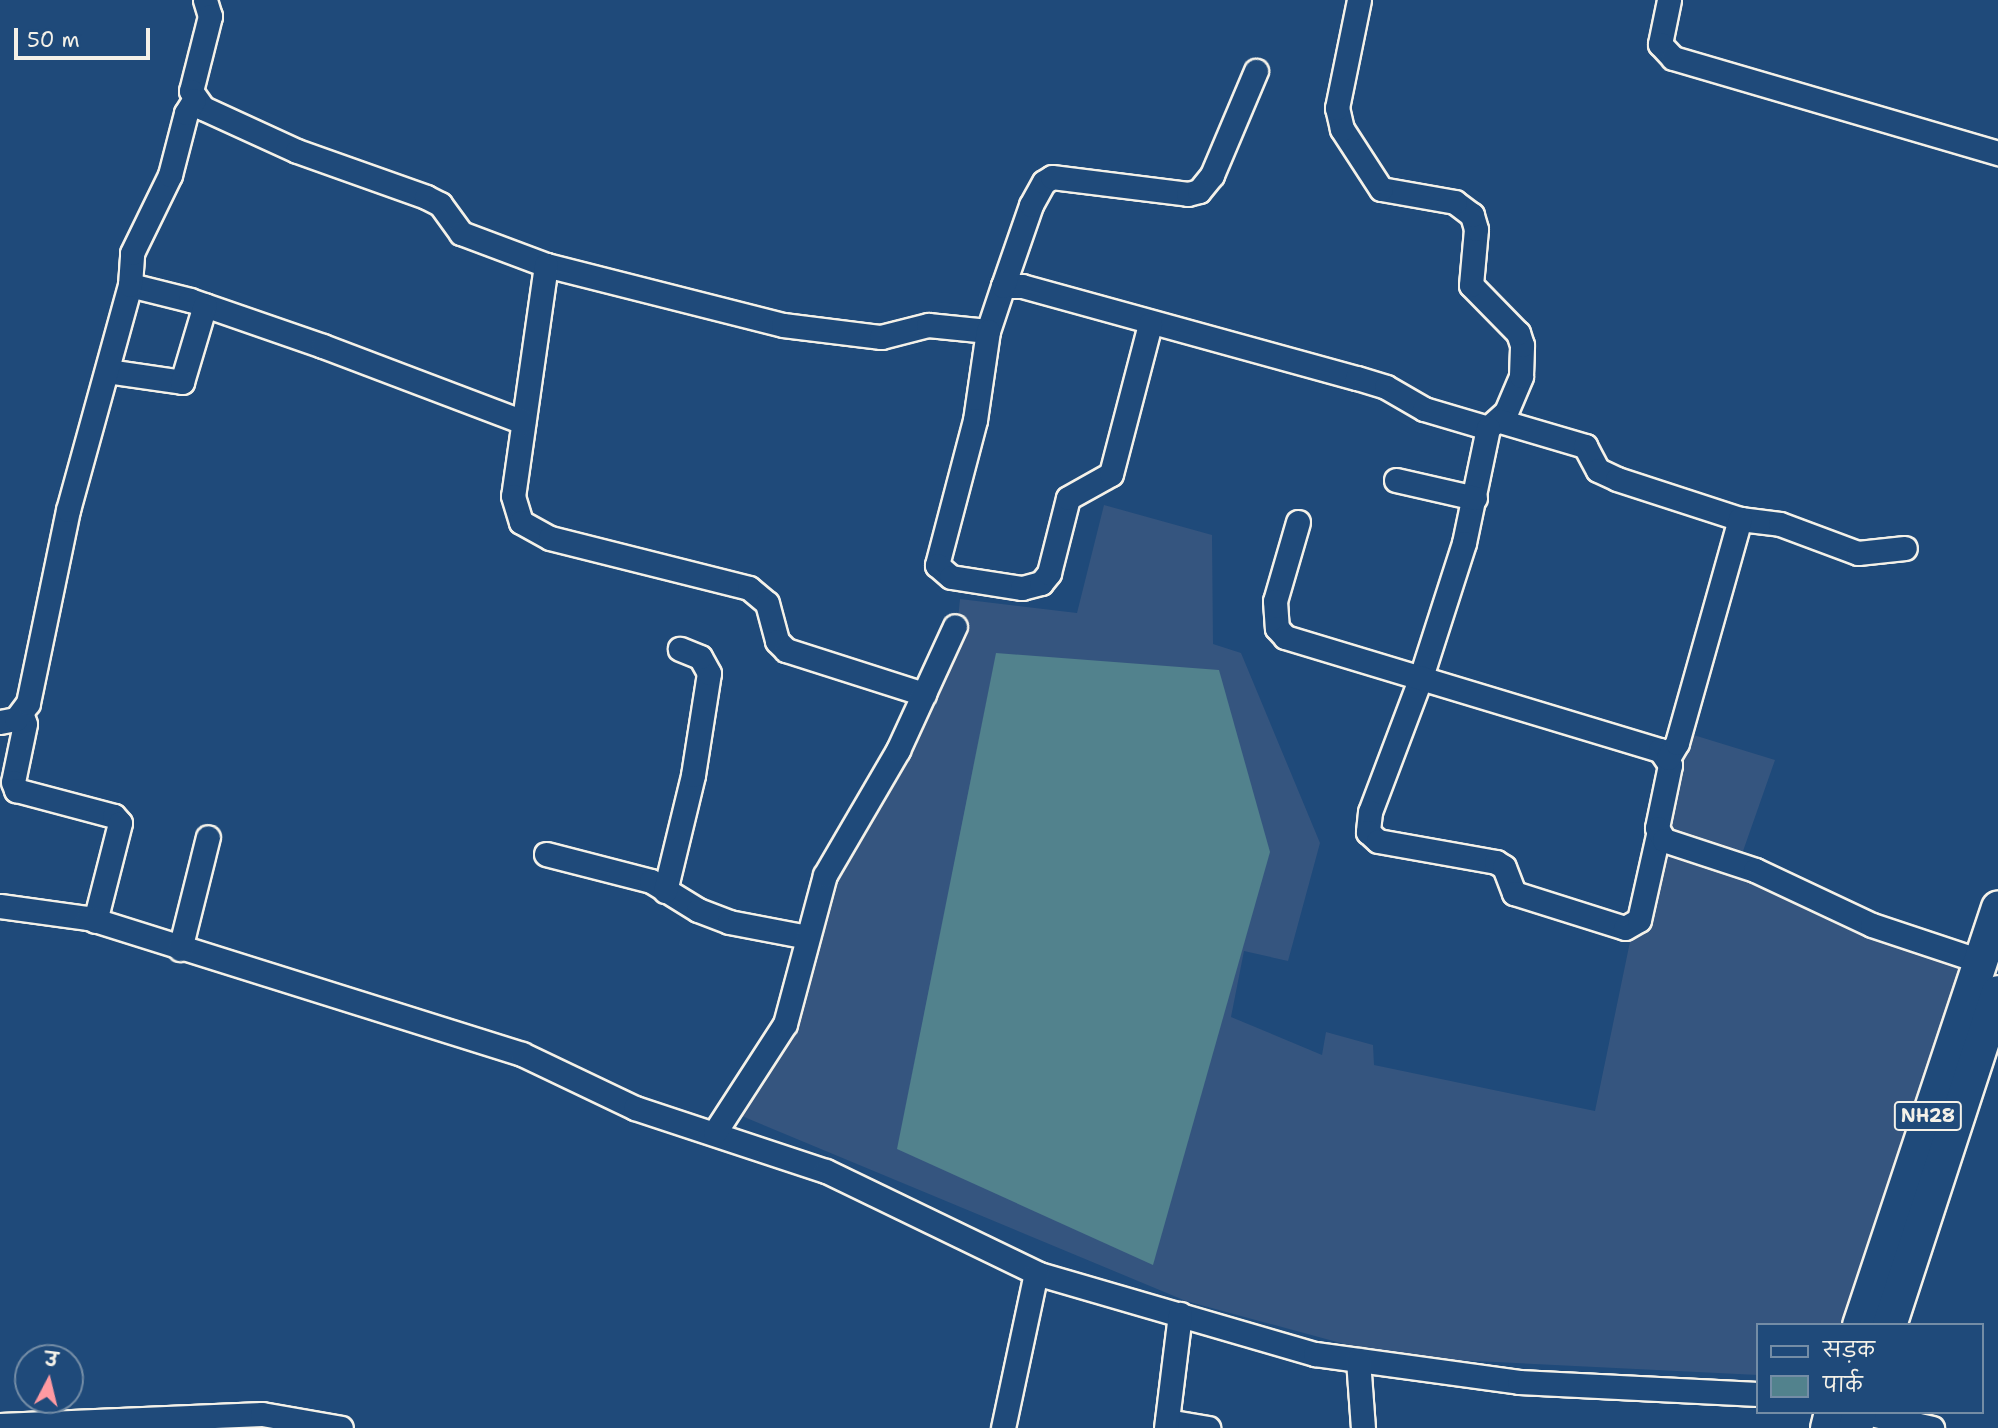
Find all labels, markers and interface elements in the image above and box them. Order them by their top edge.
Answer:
scale bar [18,14,154,58]
text: 50 m [27,26,80,54]
road number: NH28 [1893,1100,1963,1132]
legend [1756,1323,1984,1414]
text: सड़क [1823,1336,1875,1364]
north arrow [14,1344,84,1414]
text: उ [44,1346,59,1373]
text: पार्क [1823,1371,1863,1399]

